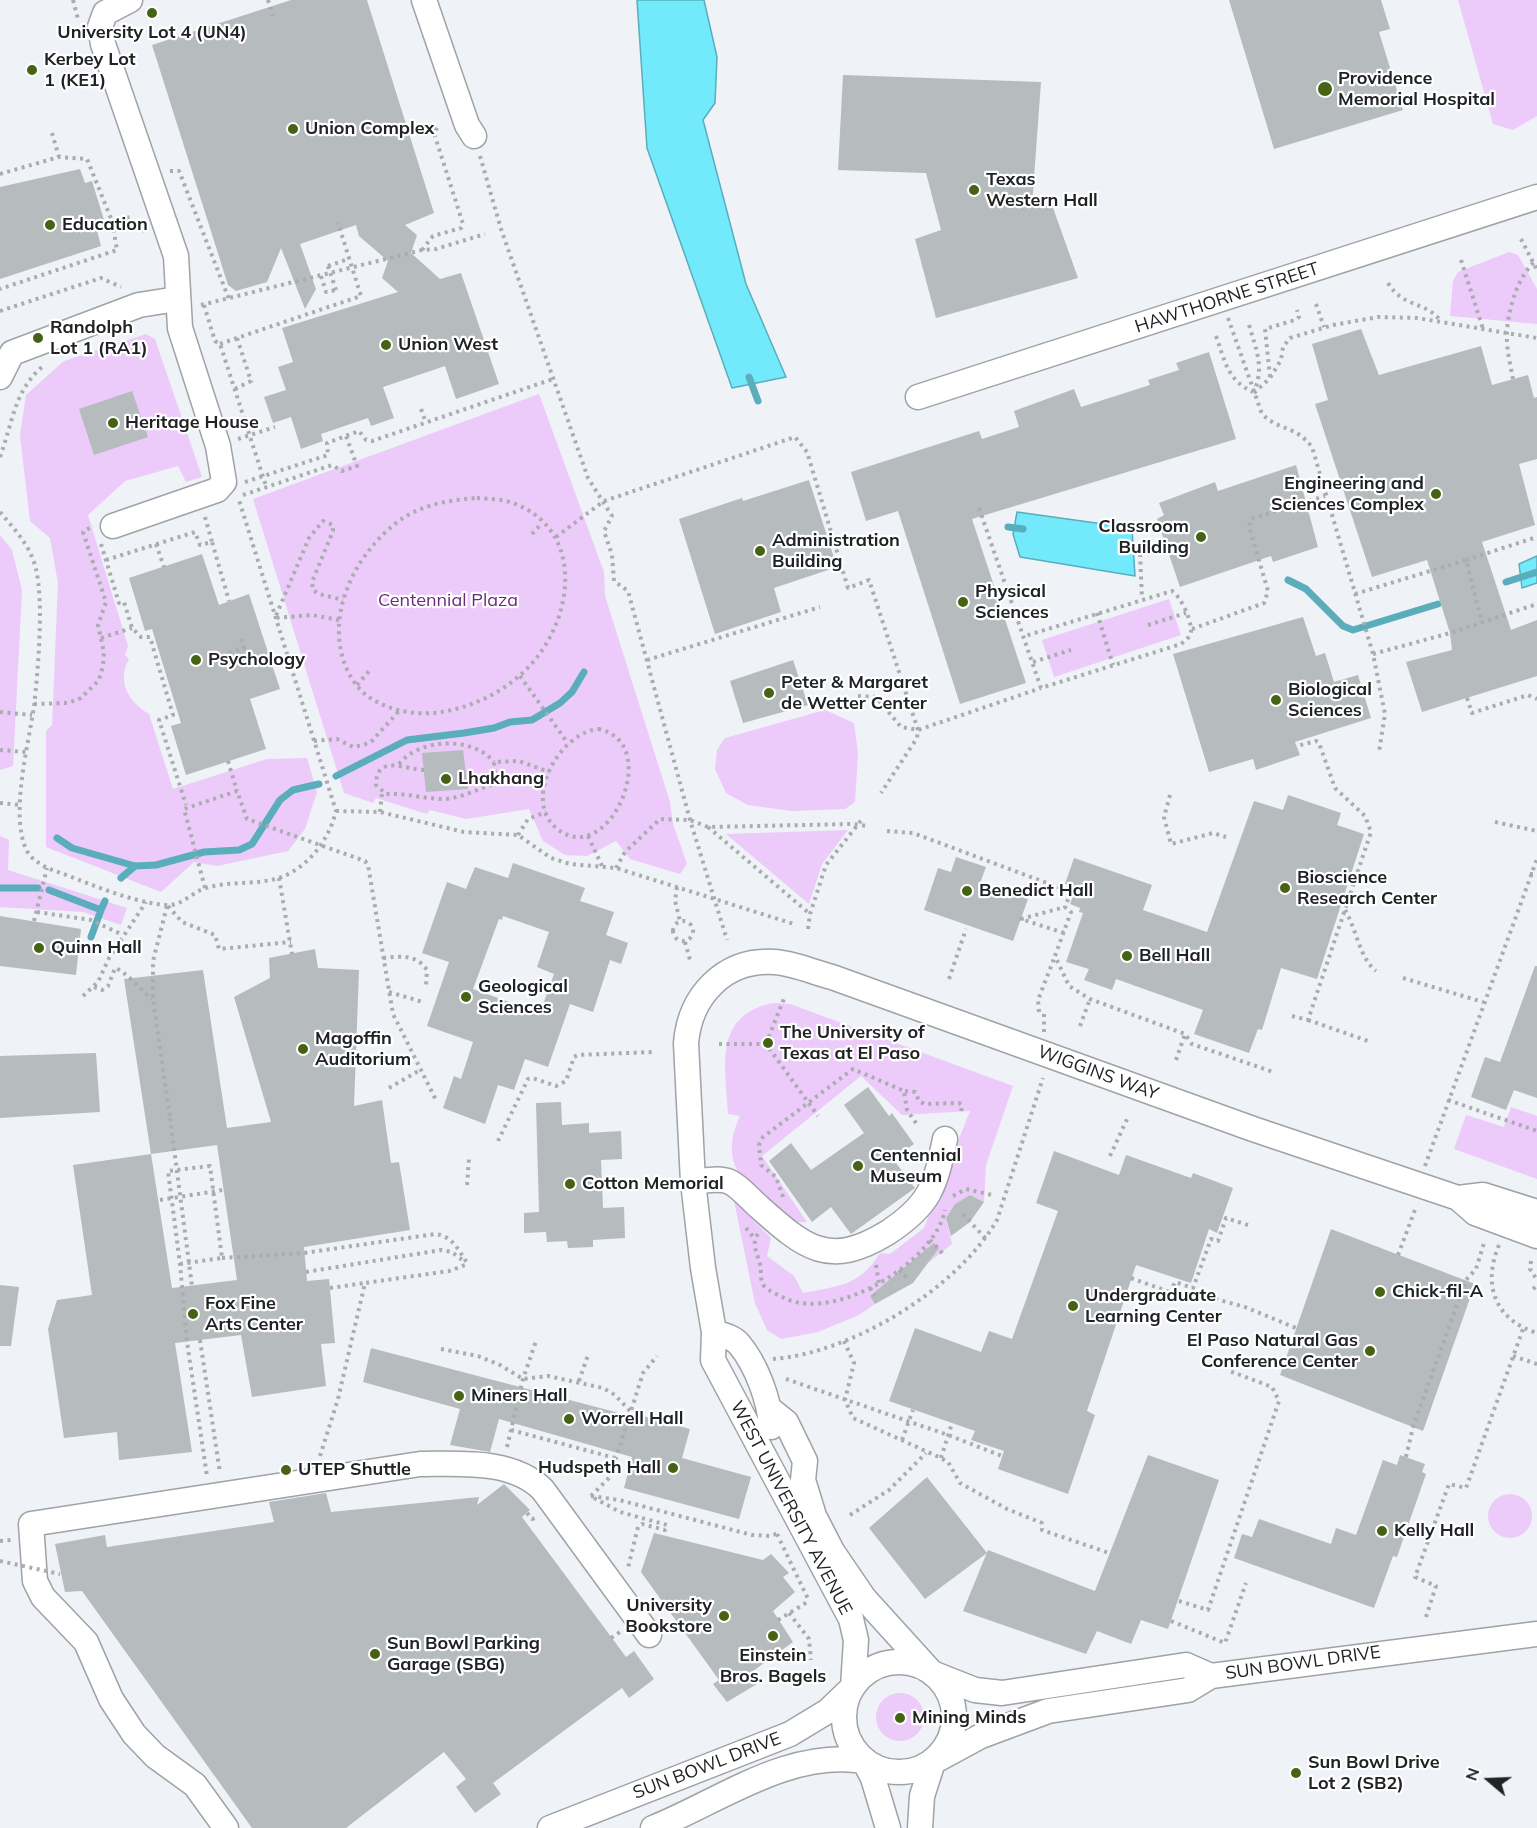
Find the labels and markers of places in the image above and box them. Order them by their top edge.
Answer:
marker: University Lot 4 (UN4) [145,6,159,20]
place label: University Lot 4 (UN4) [57,22,247,44]
place label: Kerbey Lot 1 (KE1) [44,49,136,92]
marker: Kerbey Lot 1 (KE1) [25,63,39,77]
place label: Providence Memorial Hospital [1338,68,1495,110]
marker: Providence Memorial Hospital [1316,80,1334,98]
place label: Union Complex [305,118,434,140]
marker: Union Complex [286,122,300,136]
place label: Texas Western Hall [986,169,1098,212]
marker: Texas Western Hall [967,183,981,197]
place label: Education [62,214,148,236]
marker: Education [43,218,57,232]
place label: Randolph Lot 1 (RA1) [50,317,148,360]
marker: Randolph Lot 1 (RA1) [31,331,45,345]
place label: Union West [398,334,498,356]
marker: Union West [379,338,393,352]
place label: Heritage House [125,412,259,434]
marker: Heritage House [106,416,120,430]
place label: Engineering and Sciences Complex [1271,473,1424,516]
marker: Engineering and Sciences Complex [1429,487,1443,501]
place label: Classroom Building [1098,516,1189,558]
place label: Administration Building [772,530,900,572]
marker: Classroom Building [1194,530,1208,544]
marker: Administration Building [753,544,767,558]
place label: Physical Sciences [975,581,1049,624]
marker: Physical Sciences [956,595,970,609]
place label: Psychology [208,649,305,671]
marker: Psychology [189,653,203,667]
place label: Peter & Margaret de Wetter Center [781,672,928,714]
place label: Biological Sciences [1288,679,1372,722]
marker: Peter & Margaret de Wetter Center [762,686,776,700]
marker: Biological Sciences [1269,693,1283,707]
place label: Lhakhang [458,768,544,790]
marker: Lhakhang [439,772,453,786]
place label: Bioscience Research Center [1297,867,1437,910]
place label: Benedict Hall [979,880,1093,902]
marker: Bioscience Research Center [1278,881,1292,895]
marker: Benedict Hall [960,884,974,898]
place label: Quinn Hall [51,937,142,959]
marker: Quinn Hall [32,941,46,955]
place label: Bell Hall [1139,945,1210,967]
marker: Bell Hall [1120,949,1134,963]
place label: Geological Sciences [478,976,568,1018]
marker: Geological Sciences [459,990,473,1004]
place label: The University of Texas at El Paso [780,1022,925,1064]
place label: Magoffin Auditorium [315,1028,411,1070]
marker: The University of Texas at El Paso [761,1036,775,1050]
marker: Magoffin Auditorium [296,1042,310,1056]
place label: Centennial Museum [870,1145,961,1188]
marker: Centennial Museum [851,1159,865,1173]
place label: Cotton Memorial [582,1173,724,1195]
marker: Cotton Memorial [563,1177,577,1191]
place label: Chick-fil-A [1392,1281,1483,1303]
place label: Undergraduate Learning Center [1085,1285,1222,1328]
marker: Chick-fil-A [1373,1285,1387,1299]
place label: Fox Fine Arts Center [205,1293,303,1336]
marker: Undergraduate Learning Center [1066,1299,1080,1313]
marker: Fox Fine Arts Center [186,1307,200,1321]
place label: El Paso Natural Gas Conference Center [1187,1330,1358,1372]
marker: El Paso Natural Gas Conference Center [1363,1344,1377,1358]
place label: Miners Hall [471,1385,567,1407]
marker: Miners Hall [452,1389,466,1403]
place label: Worrell Hall [581,1408,683,1430]
marker: Worrell Hall [562,1412,576,1426]
place label: Hudspeth Hall [538,1457,661,1479]
place label: UTEP Shuttle [298,1459,411,1481]
marker: Hudspeth Hall [666,1461,680,1475]
marker: UTEP Shuttle [279,1463,293,1477]
place label: Kelly Hall [1394,1520,1474,1542]
marker: Kelly Hall [1375,1524,1389,1538]
place label: University Bookstore [625,1595,712,1638]
marker: University Bookstore [717,1609,731,1623]
marker: Einstein Bros. Bagels [766,1629,780,1643]
place label: Sun Bowl Parking Garage (SBG) [387,1633,540,1676]
place label: Einstein Bros. Bagels [720,1645,826,1688]
marker: Sun Bowl Parking Garage (SBG) [368,1647,382,1661]
place label: Mining Minds [912,1707,1026,1729]
marker: Mining Minds [893,1711,907,1725]
place label: Sun Bowl Drive Lot 2 (SB2) [1308,1752,1440,1794]
marker: Sun Bowl Drive Lot 2 (SB2) [1289,1766,1303,1780]

